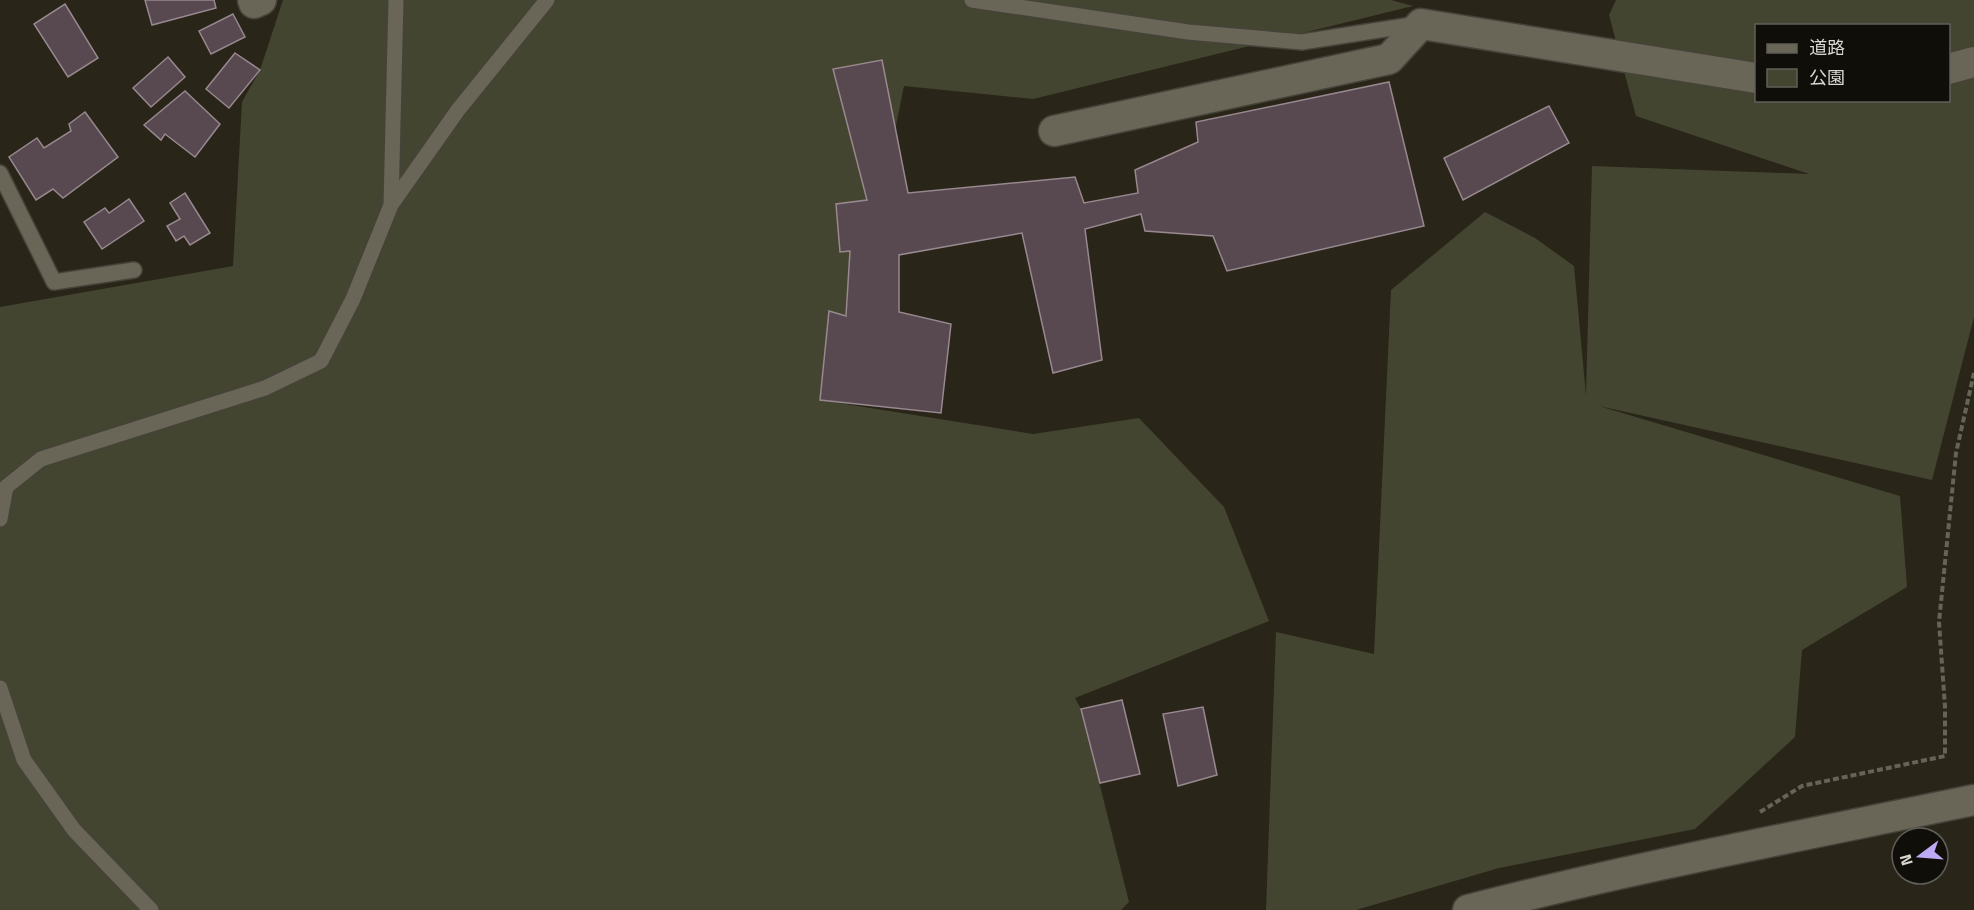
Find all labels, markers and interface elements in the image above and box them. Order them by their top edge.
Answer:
legend [1755,24,1950,102]
text: 道路 [1809,34,1845,61]
text: 公園 [1809,64,1845,91]
north arrow [1890,826,1950,886]
text: N [1893,851,1919,869]

